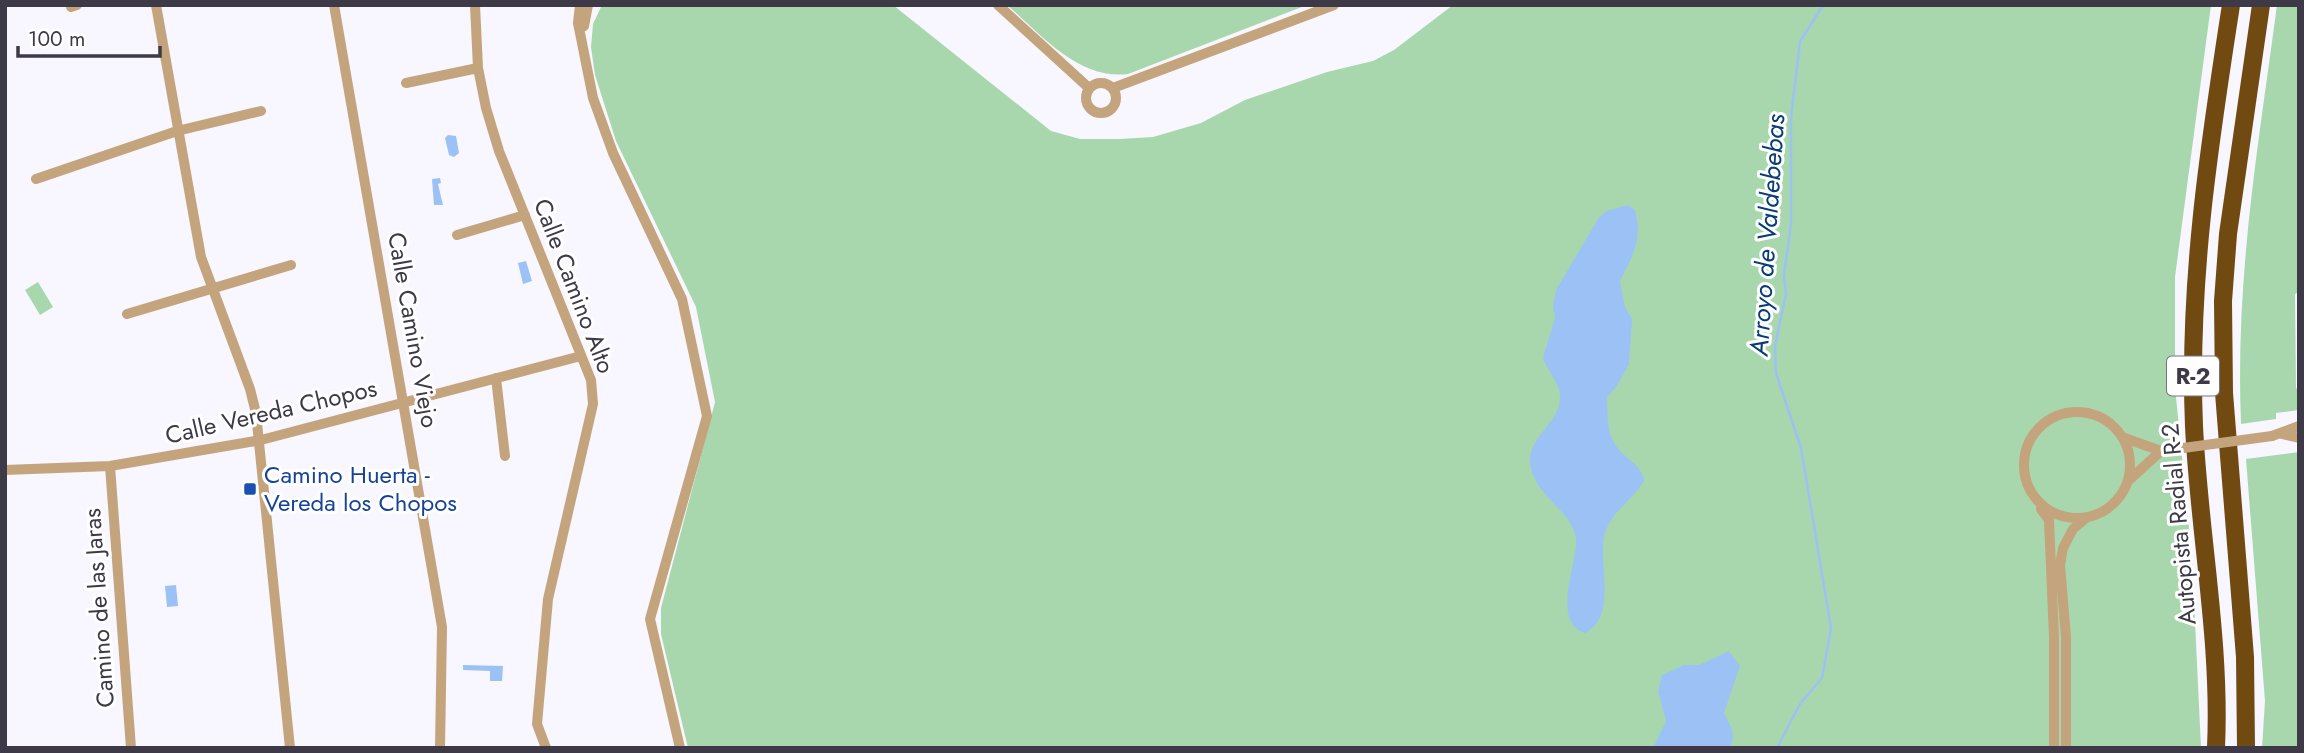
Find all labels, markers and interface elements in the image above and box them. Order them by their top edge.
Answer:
scale bar [18,14,159,58]
text: 100 m [28,24,85,54]
water label: Arroyo de Valdebebas [1740,112,1794,358]
street label: Calle Camino Alto [525,193,624,378]
street label: Calle Camino Viejo [379,229,448,430]
road number: R-2 [2167,356,2219,396]
street label: Calle Vereda Chopos [162,370,380,453]
street label: Autopista Radial R-2 [2152,422,2205,626]
place label: Camino Huerta - Vereda los Chopos [264,457,457,520]
marker: Camino Huerta - Vereda los Chopos [242,481,258,497]
street label: Camino de las Jaras [74,507,123,709]

